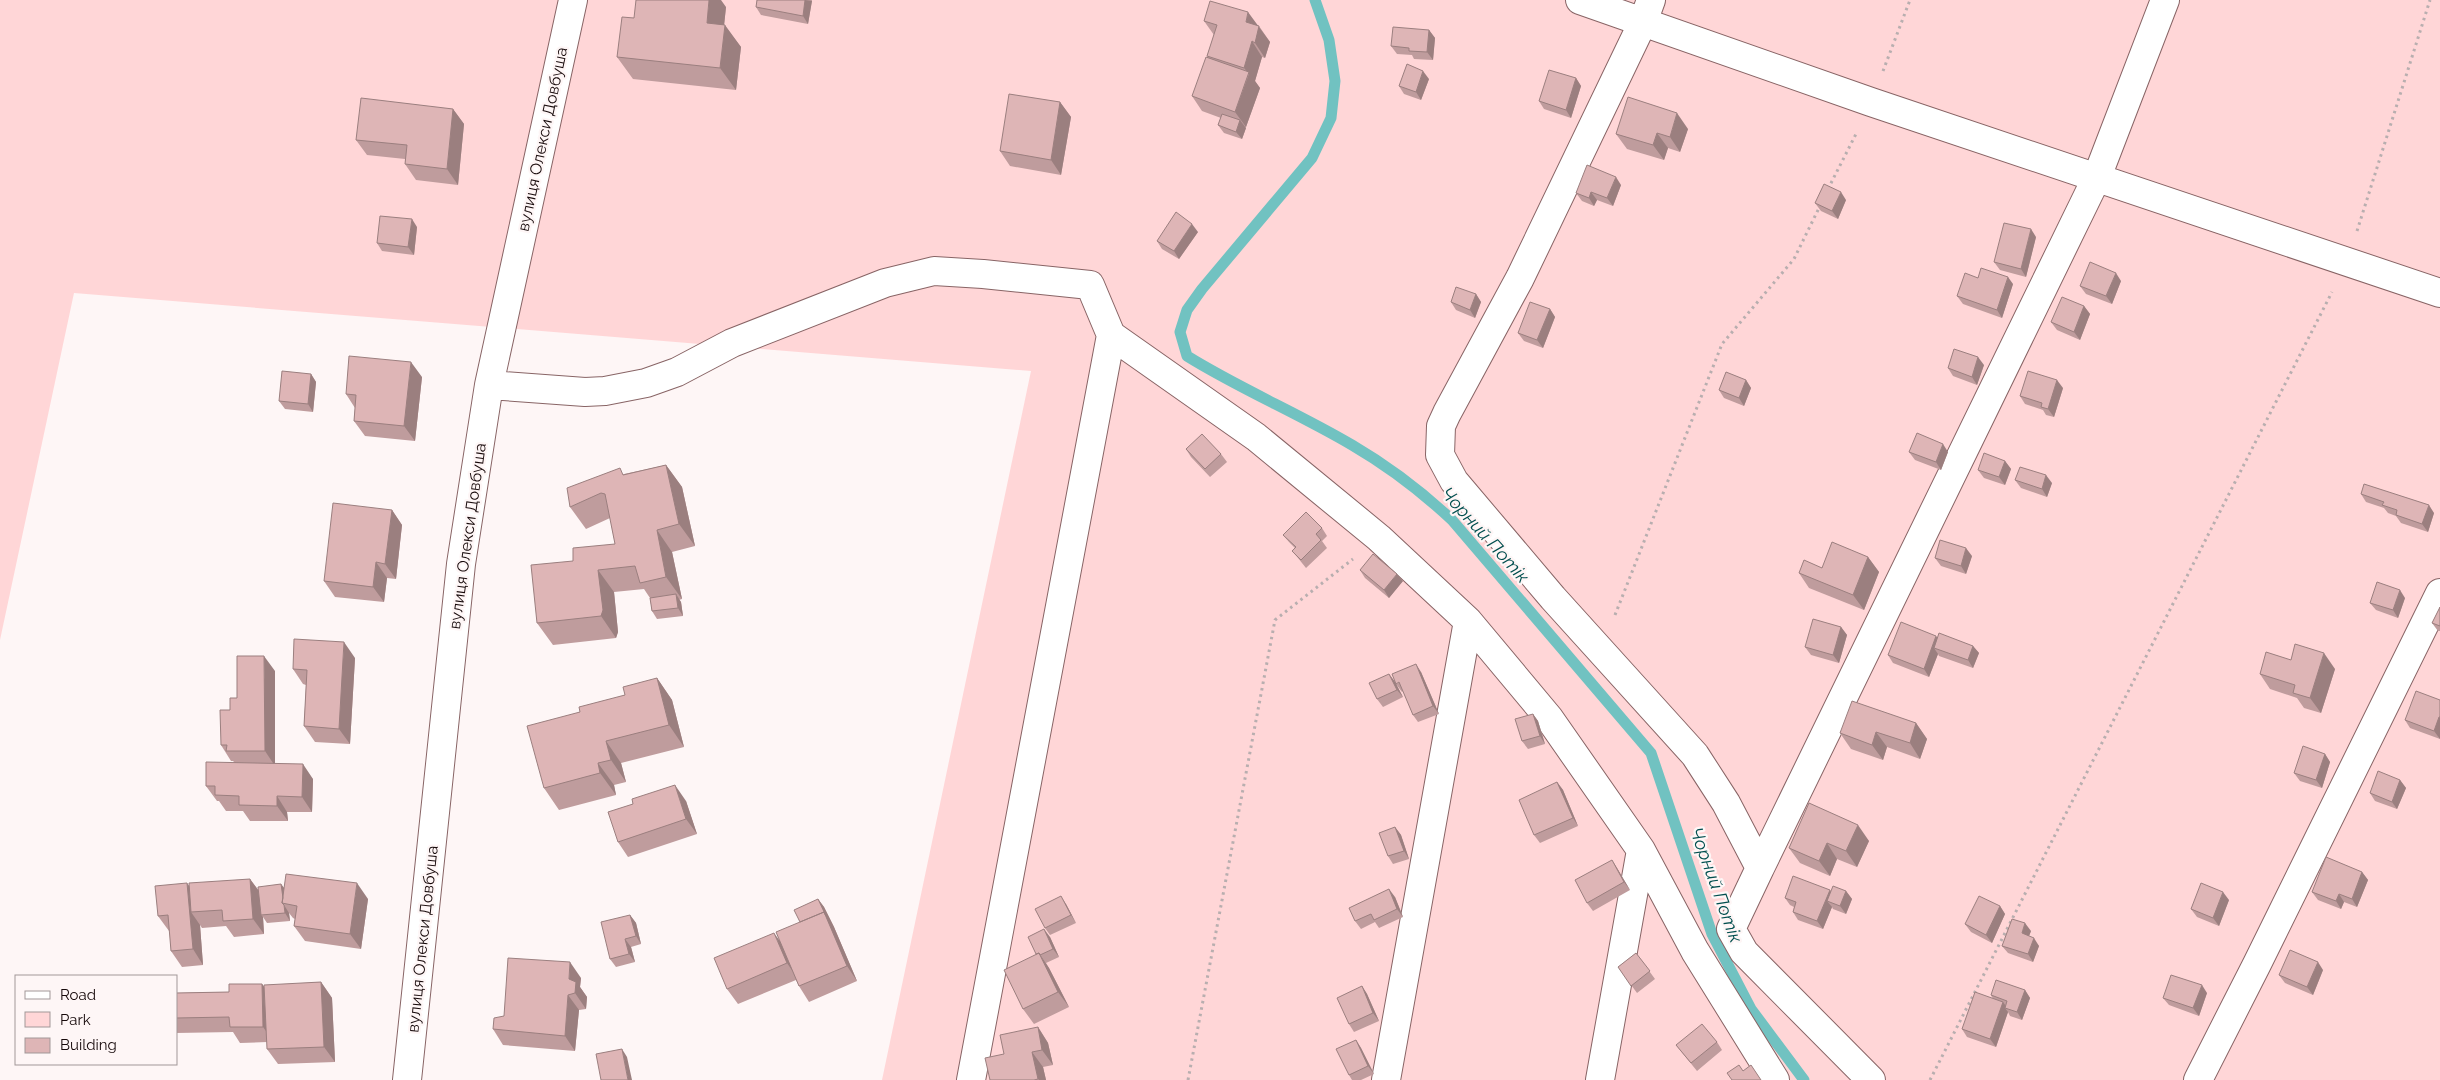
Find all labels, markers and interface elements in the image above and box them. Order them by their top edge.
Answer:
street label: вулиця Олекси Довбуша [514,45,571,233]
street label: вулиця Олекси Довбуша [445,442,490,630]
water label: Чорний Потік [1437,483,1534,587]
water label: Чорний Потік [1686,824,1747,945]
street label: вулиця Олекси Довбуша [403,845,442,1033]
legend [15,975,178,1065]
text: Road [60,986,96,1004]
text: Park [60,1011,91,1029]
text: Building [60,1036,117,1054]

